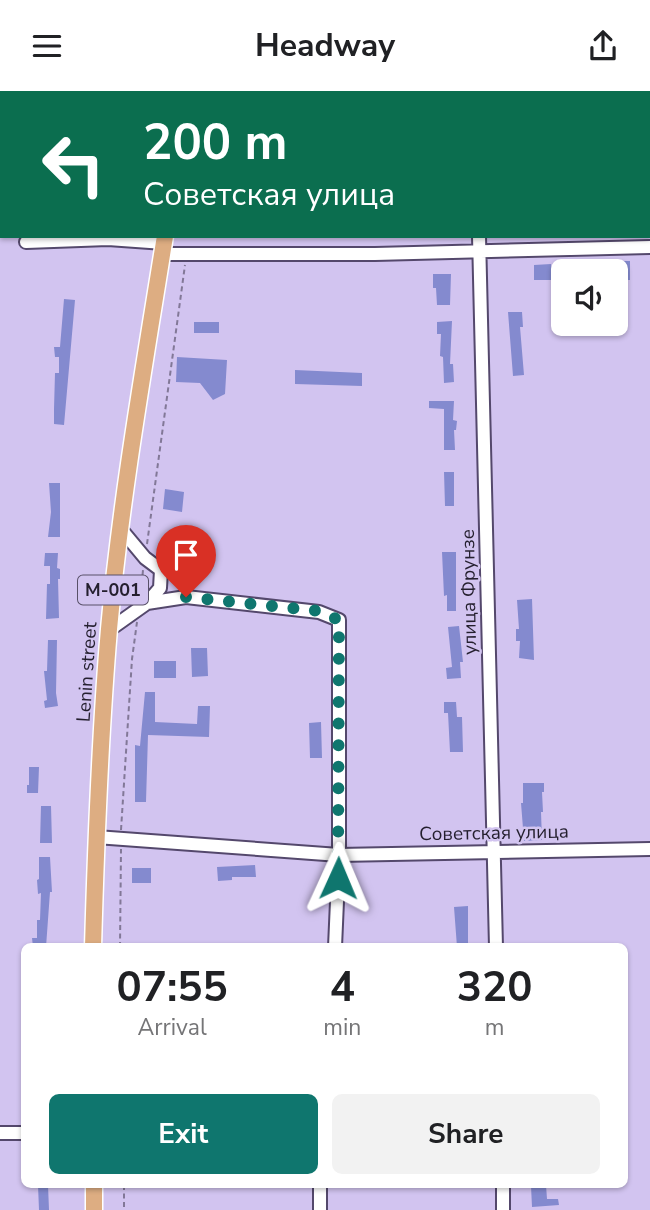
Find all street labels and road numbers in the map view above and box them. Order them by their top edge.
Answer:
street label: улица Фрунзе [455,529,483,655]
road number: М-001 [78,576,148,605]
street label: Lenin street [71,621,103,723]
street label: Советская улица [419,819,569,847]

